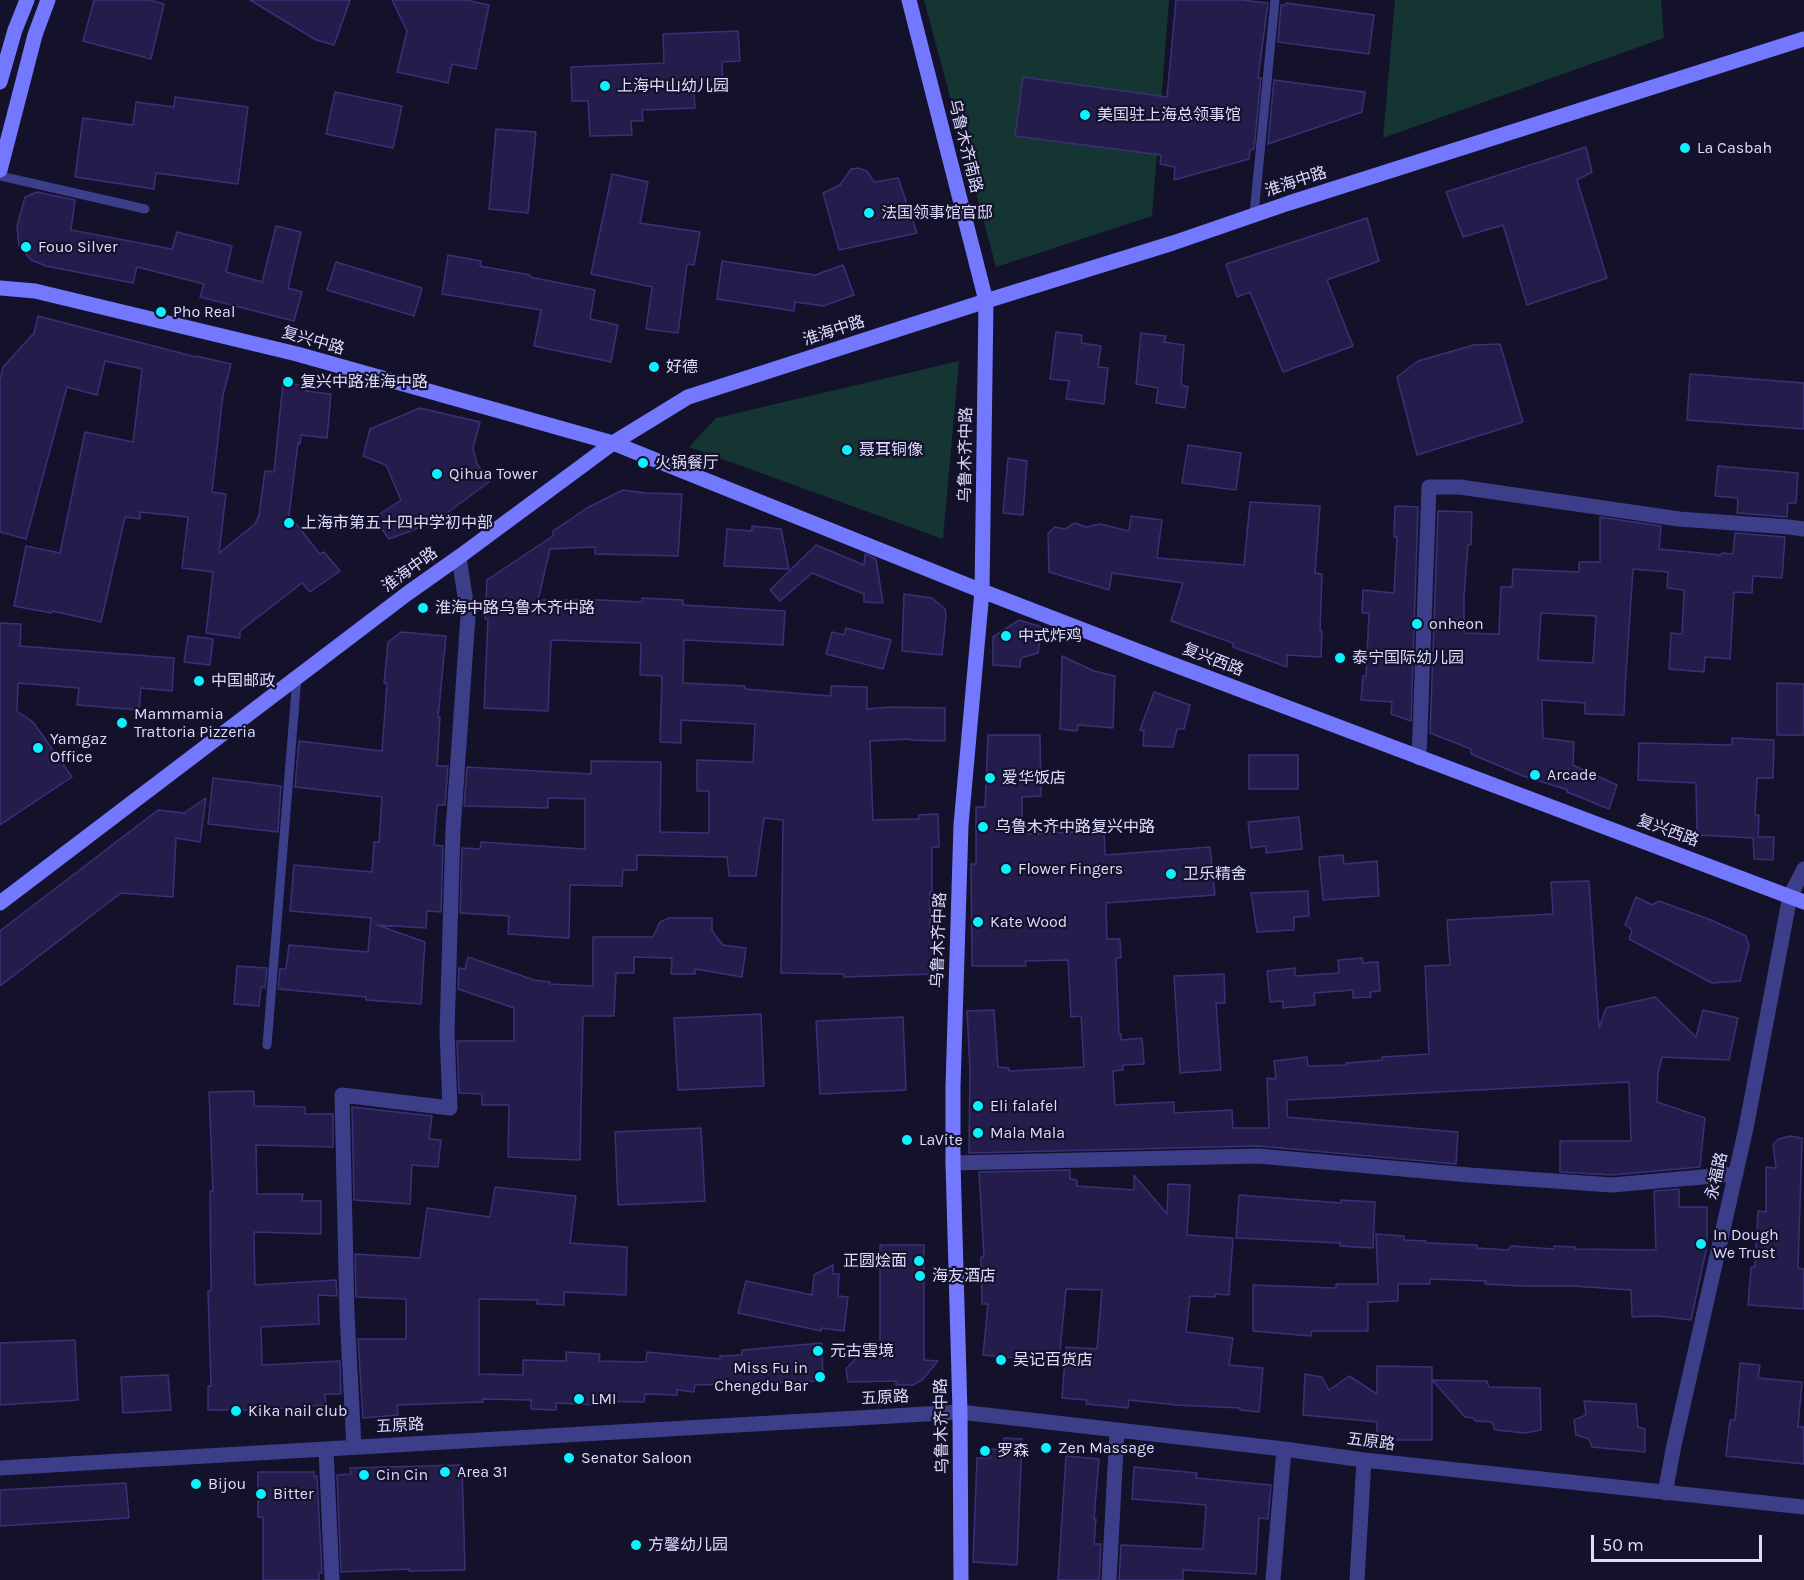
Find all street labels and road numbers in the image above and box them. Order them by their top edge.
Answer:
street label: 乌鲁木齐南路 [944,97,986,195]
street label: 淮海中路 [1263,163,1329,201]
street label: 淮海中路 [801,312,867,350]
street label: 复兴中路 [280,323,346,359]
street label: 乌鲁木齐中路 [956,407,976,503]
street label: 淮海中路 [378,543,442,597]
street label: 复兴西路 [1180,640,1246,680]
street label: 复兴西路 [1635,811,1701,851]
street label: 乌鲁木齐中路 [928,892,950,988]
street label: 永福路 [1702,1150,1732,1202]
street label: 乌鲁木齐中路 [932,1378,952,1474]
street label: 五原路 [861,1387,909,1409]
street label: 五原路 [376,1415,424,1437]
street label: 五原路 [1346,1430,1396,1454]

